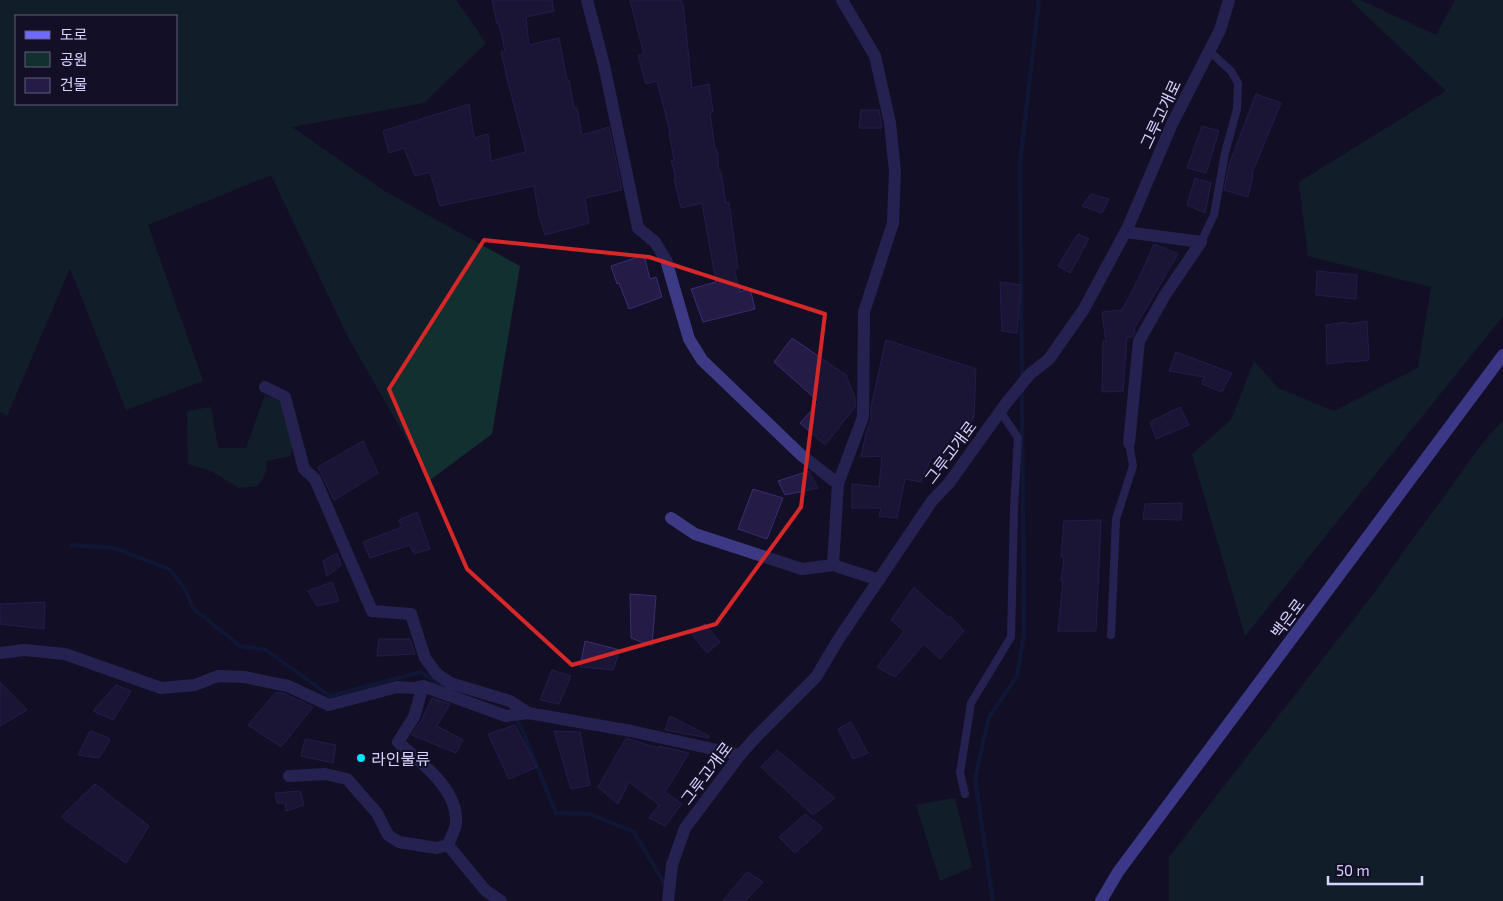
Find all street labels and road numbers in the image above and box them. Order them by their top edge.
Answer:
street label: 그루고개로 [1136,76,1184,151]
street label: 그루고개로 [920,417,980,487]
street label: 백은로 [1266,594,1308,641]
street label: 그루고개로 [676,738,736,808]

